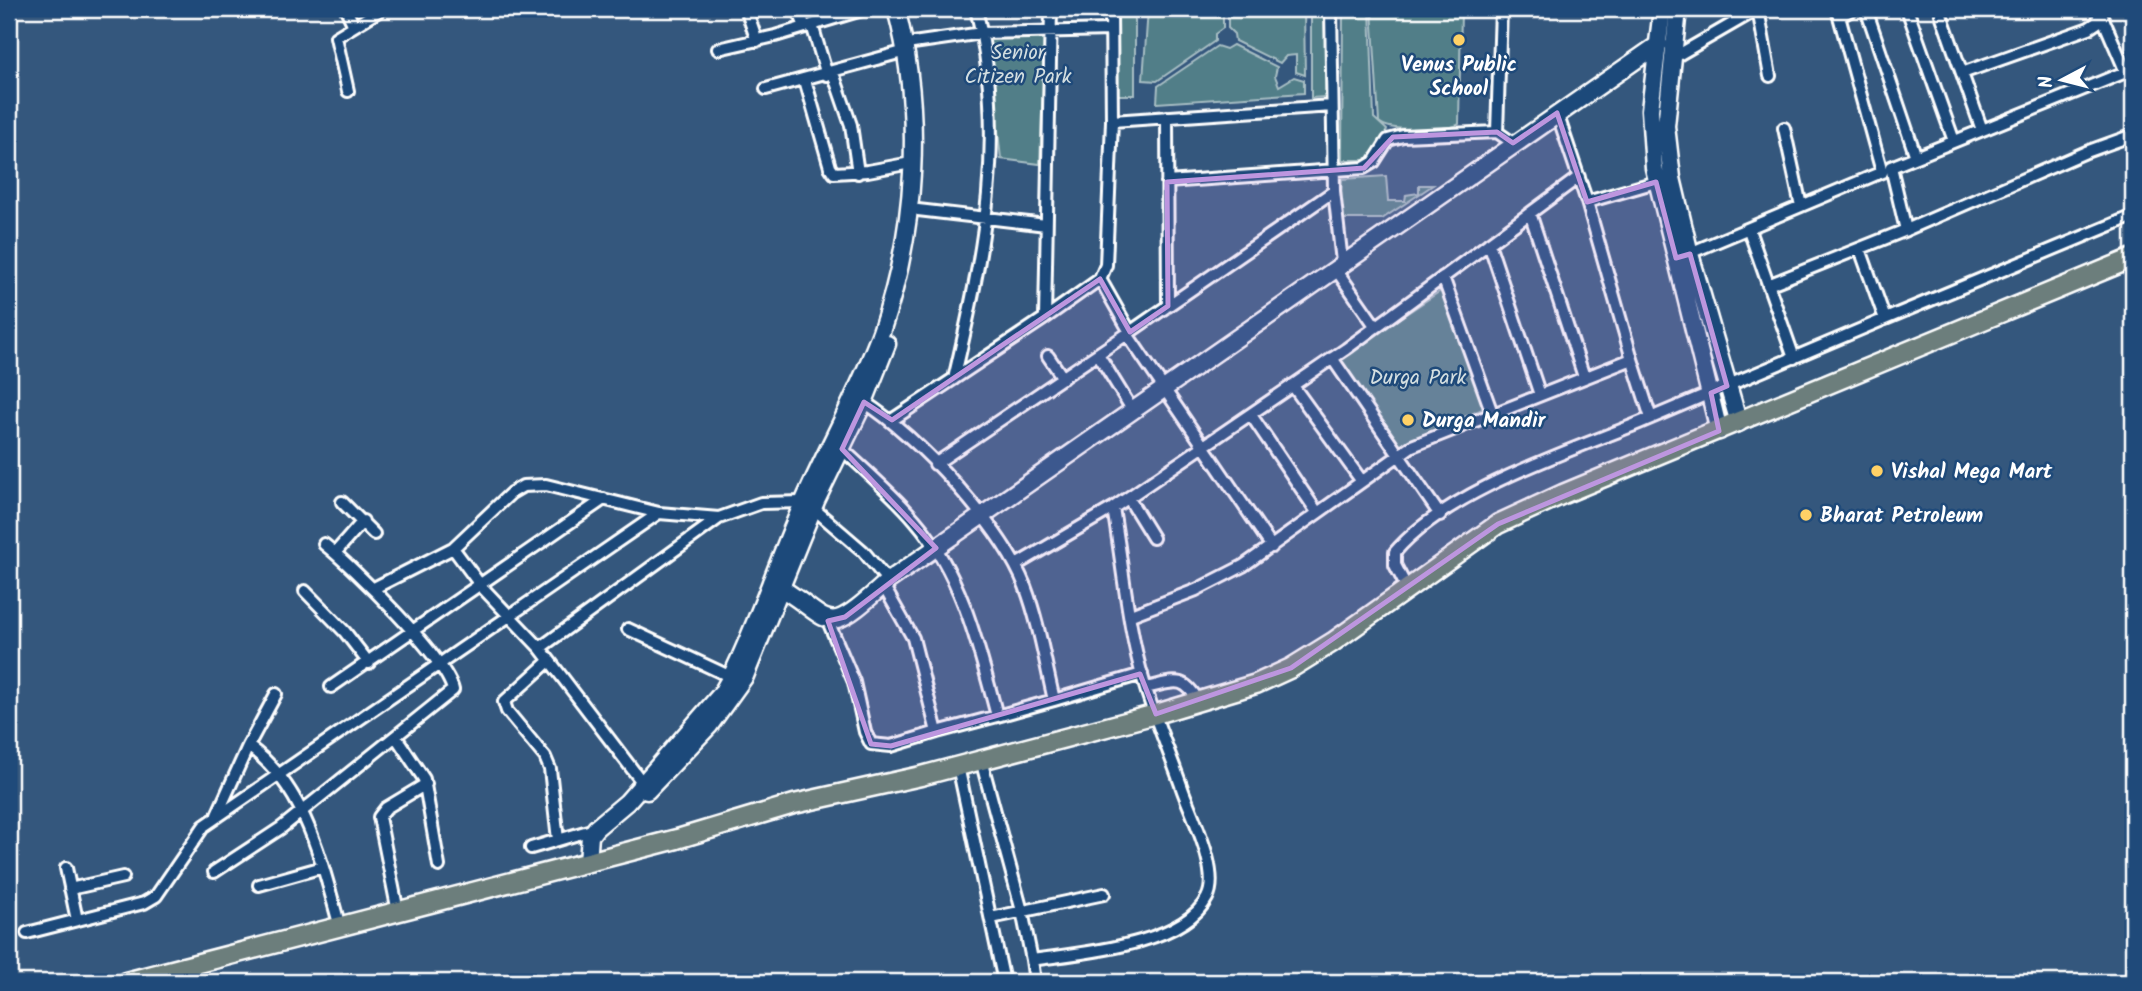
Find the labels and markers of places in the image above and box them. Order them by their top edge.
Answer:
marker: Venus Public School [1451,32,1467,48]
place label: Venus Public School [1401,49,1517,106]
place label: Durga Mandir [1422,405,1547,438]
marker: Durga Mandir [1400,412,1416,428]
place label: Vishal Mega Mart [1891,456,2053,489]
marker: Vishal Mega Mart [1869,463,1885,479]
place label: Bharat Petroleum [1820,500,1983,533]
marker: Bharat Petroleum [1798,507,1814,523]

